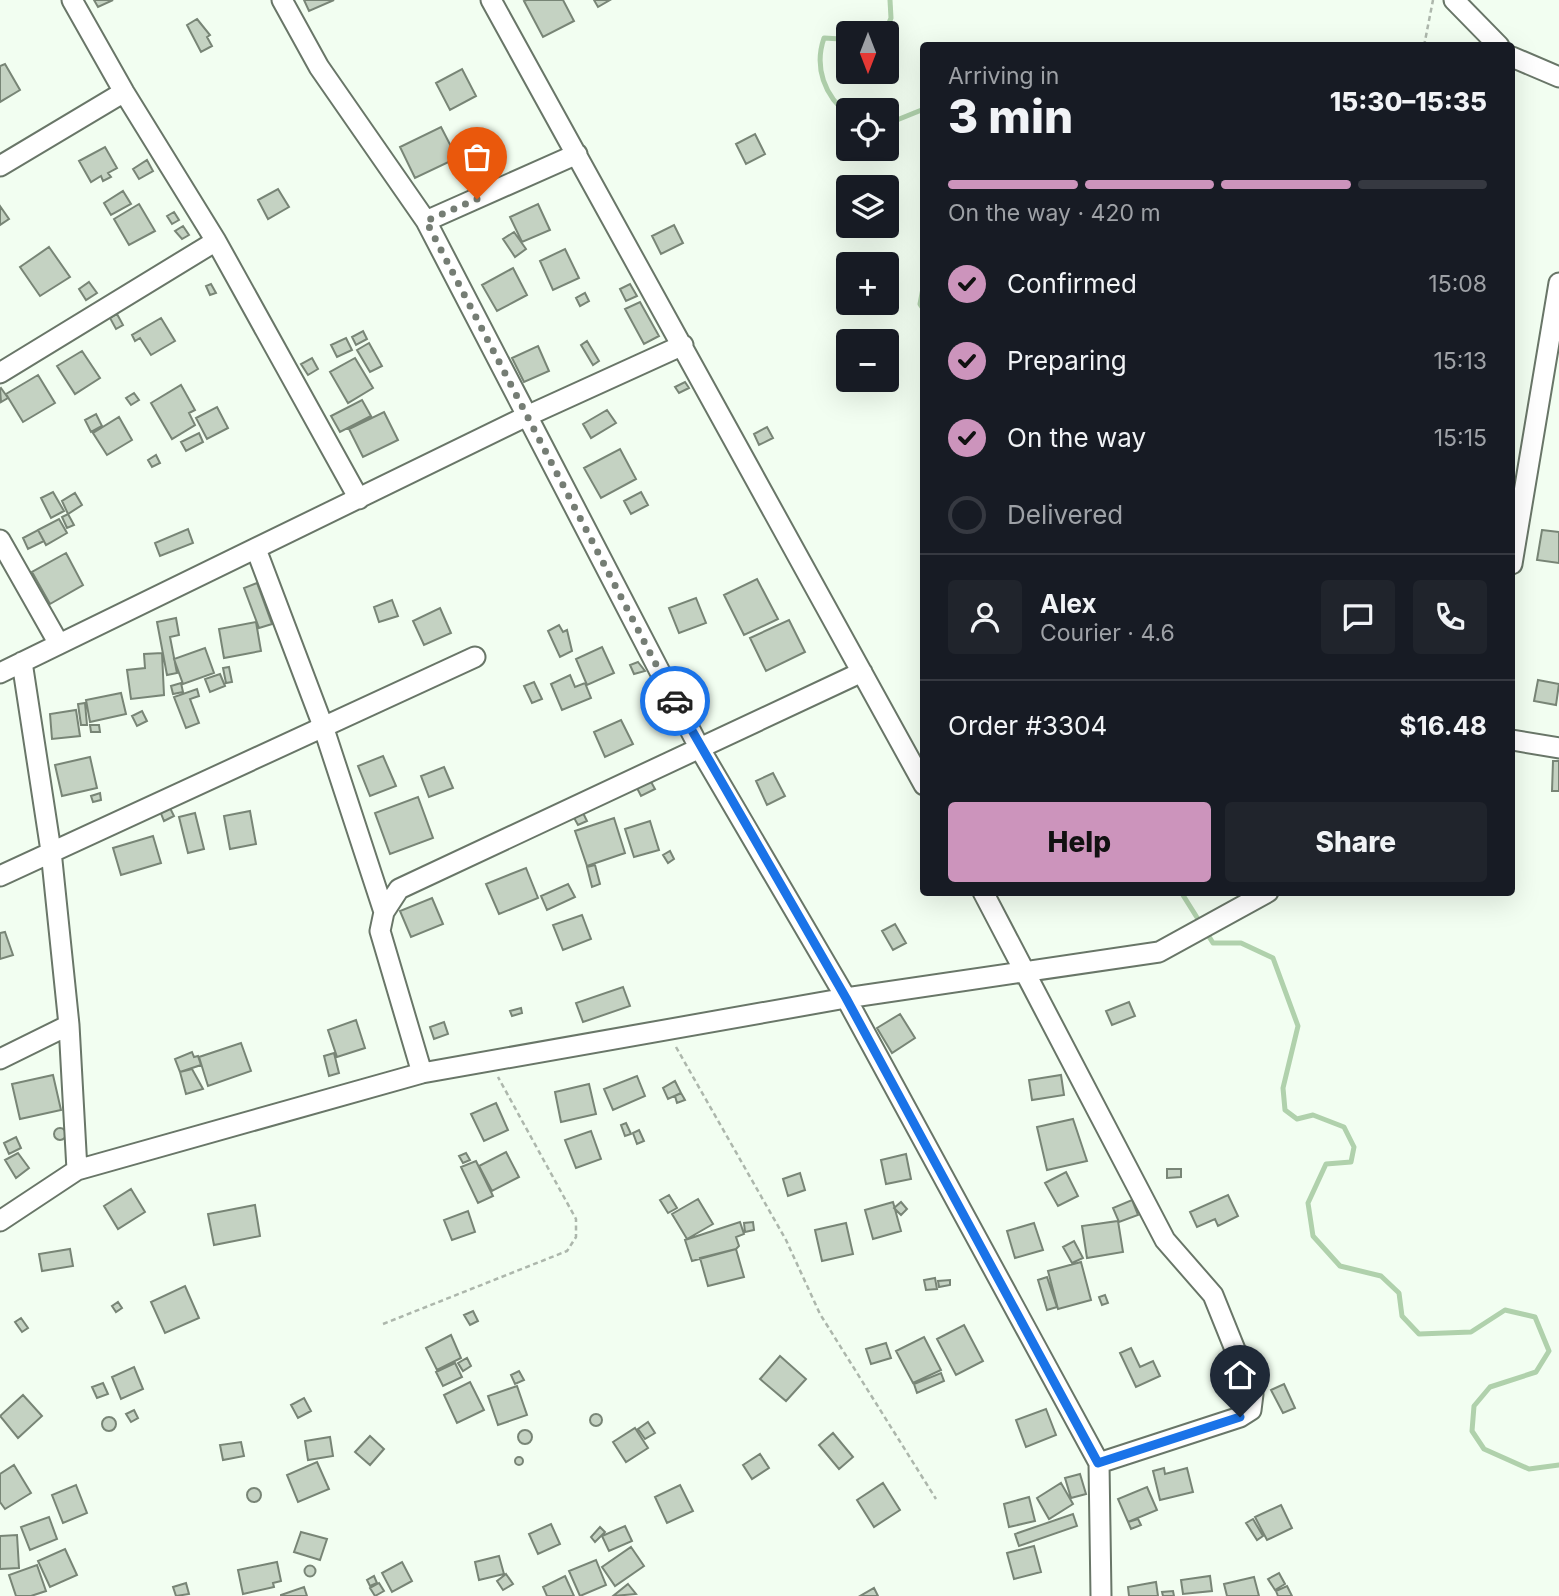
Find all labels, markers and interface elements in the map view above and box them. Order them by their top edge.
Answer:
north arrow [836,21,900,84]
map controls [836,21,899,392]
text: Arriving in [948,62,1059,90]
text: 15:30–15:35 [1330,86,1487,117]
text: 3 min [948,88,1073,144]
button: locate [836,98,899,161]
pin [447,127,507,199]
icon: bag [458,138,496,176]
button: layers [836,175,899,238]
text: On the way · 420 m [948,199,1161,227]
button: + [836,252,899,315]
icon: check [948,265,986,303]
text: Confirmed [1007,268,1137,299]
text: 15:08 [1428,270,1487,298]
button: − [836,329,899,392]
icon: check [948,342,986,380]
text: Preparing [1007,345,1127,376]
text: 15:13 [1433,347,1487,375]
icon: check [948,419,986,457]
text: On the way [1007,422,1146,453]
text: 15:15 [1434,424,1487,452]
text: Delivered [1007,499,1123,530]
button: person [948,580,1022,654]
button: chat [1321,580,1395,654]
button: phone [1413,580,1487,654]
text: Alex [1040,588,1097,619]
text: Courier · 4.6 [1040,619,1175,647]
courier [640,666,710,736]
icon: car [656,682,694,720]
text: Order #3304 [948,710,1107,741]
text: $16.48 [1399,710,1487,741]
button: Help [948,802,1211,882]
button: Share [1225,802,1487,882]
pin [1210,1345,1270,1417]
icon: home [1221,1356,1259,1394]

